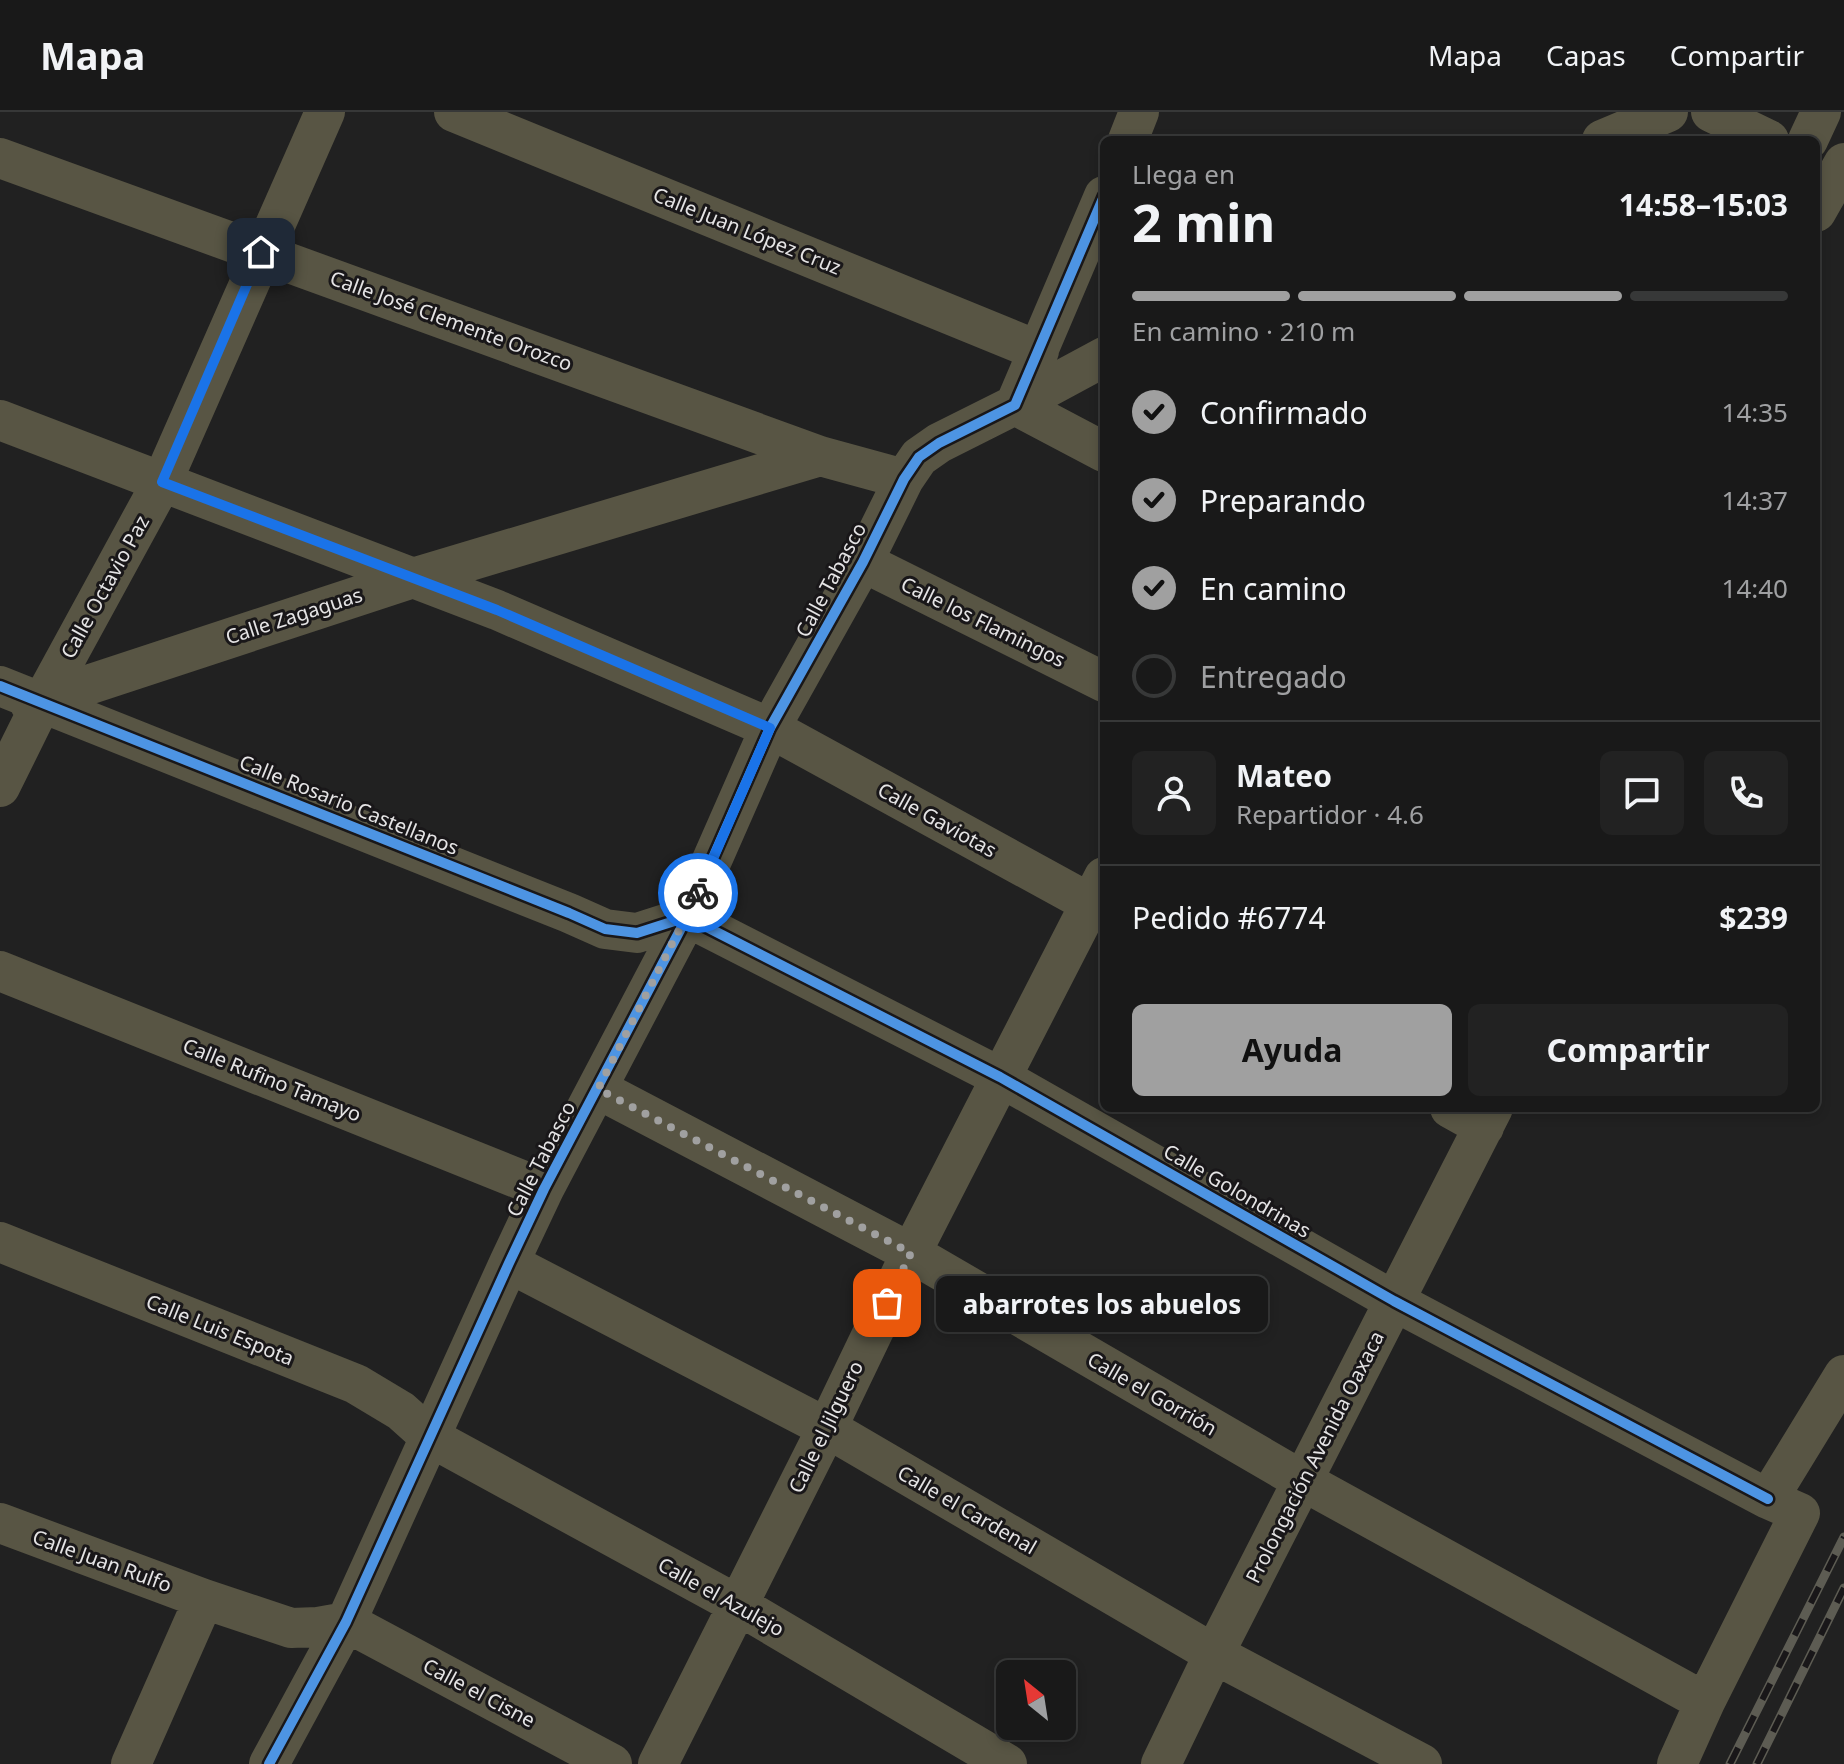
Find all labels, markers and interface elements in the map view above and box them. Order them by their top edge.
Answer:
text: Mapa [40,29,145,81]
text: Mapa [1428,36,1502,74]
text: Capas [1546,36,1626,74]
text: Compartir [1670,36,1804,74]
text: Llega en [1132,156,1235,192]
street label: Calle Juan López Cruz [649,180,845,281]
text: 14:58–15:03 [1619,184,1788,225]
text: 2 min [1132,186,1275,257]
pin [227,218,295,286]
icon: home [239,230,283,274]
street label: Calle José Clemente Orozco [326,264,576,377]
text: En camino · 210 m [1132,313,1355,349]
icon: check [1132,390,1176,434]
text: Confirmado [1200,392,1368,433]
text: 14:35 [1722,394,1788,430]
icon: check [1132,478,1176,522]
text: Preparando [1200,480,1366,521]
text: 14:37 [1722,482,1788,518]
street label: Calle Octavio Paz [54,510,155,663]
street label: Calle Tabasco [789,518,872,642]
icon: check [1132,566,1176,610]
text: En camino [1200,568,1347,609]
street label: Calle los Flamingos [897,570,1070,673]
text: 14:40 [1722,570,1788,606]
street label: Calle Zagaguas [222,581,366,650]
text: Entregado [1200,656,1347,697]
street label: Calle Rosario Castellanos [236,748,463,861]
button: person [1132,751,1216,835]
button: chat [1600,751,1684,835]
button: phone [1704,751,1788,835]
text: Mateo [1236,755,1332,796]
street label: Calle Gaviotas [873,776,1001,863]
text: Repartidor · 4.6 [1236,796,1424,832]
courier [658,853,738,933]
icon: bike [676,871,720,915]
text: Pedido #6774 [1132,897,1326,938]
text: $239 [1719,897,1788,938]
button: Ayuda [1132,1004,1452,1096]
button: Compartir [1468,1004,1788,1096]
street label: Calle Rufino Tamayo [179,1031,365,1128]
street label: Calle Tabasco [500,1096,581,1221]
street label: Calle Golondrinas [1159,1137,1316,1244]
pin [853,1269,921,1337]
callout: abarrotes los abuelos [935,1275,1267,1331]
icon: bag [865,1281,909,1325]
text: abarrotes los abuelos [963,1286,1241,1322]
street label: Calle Luis Espota [142,1288,298,1371]
street label: Prolongación Avenida Oaxaca [1239,1326,1390,1587]
street label: Calle el Gorrión [1083,1346,1222,1442]
street label: Calle el Jilguero [782,1356,869,1497]
street label: Calle el Cardenal [893,1459,1042,1560]
street label: Calle Juan Rulfo [29,1523,175,1598]
street label: Calle el Azulejo [653,1551,789,1642]
street label: Calle el Cisne [418,1652,540,1733]
north arrow [996,1660,1076,1740]
map controls [996,1660,1076,1740]

